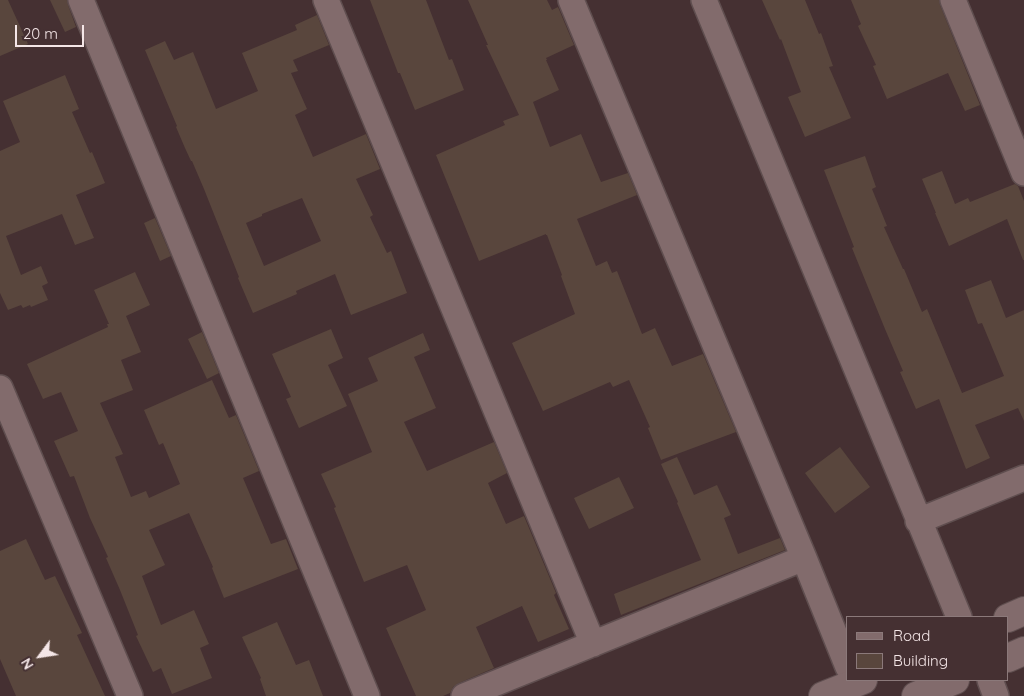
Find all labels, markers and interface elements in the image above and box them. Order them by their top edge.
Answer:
scale bar [18,15,86,47]
text: 20 m [23,24,58,43]
legend [846,616,1009,681]
text: Road [893,626,930,645]
north arrow [15,631,65,681]
text: Building [893,651,948,670]
text: N [17,655,38,673]

